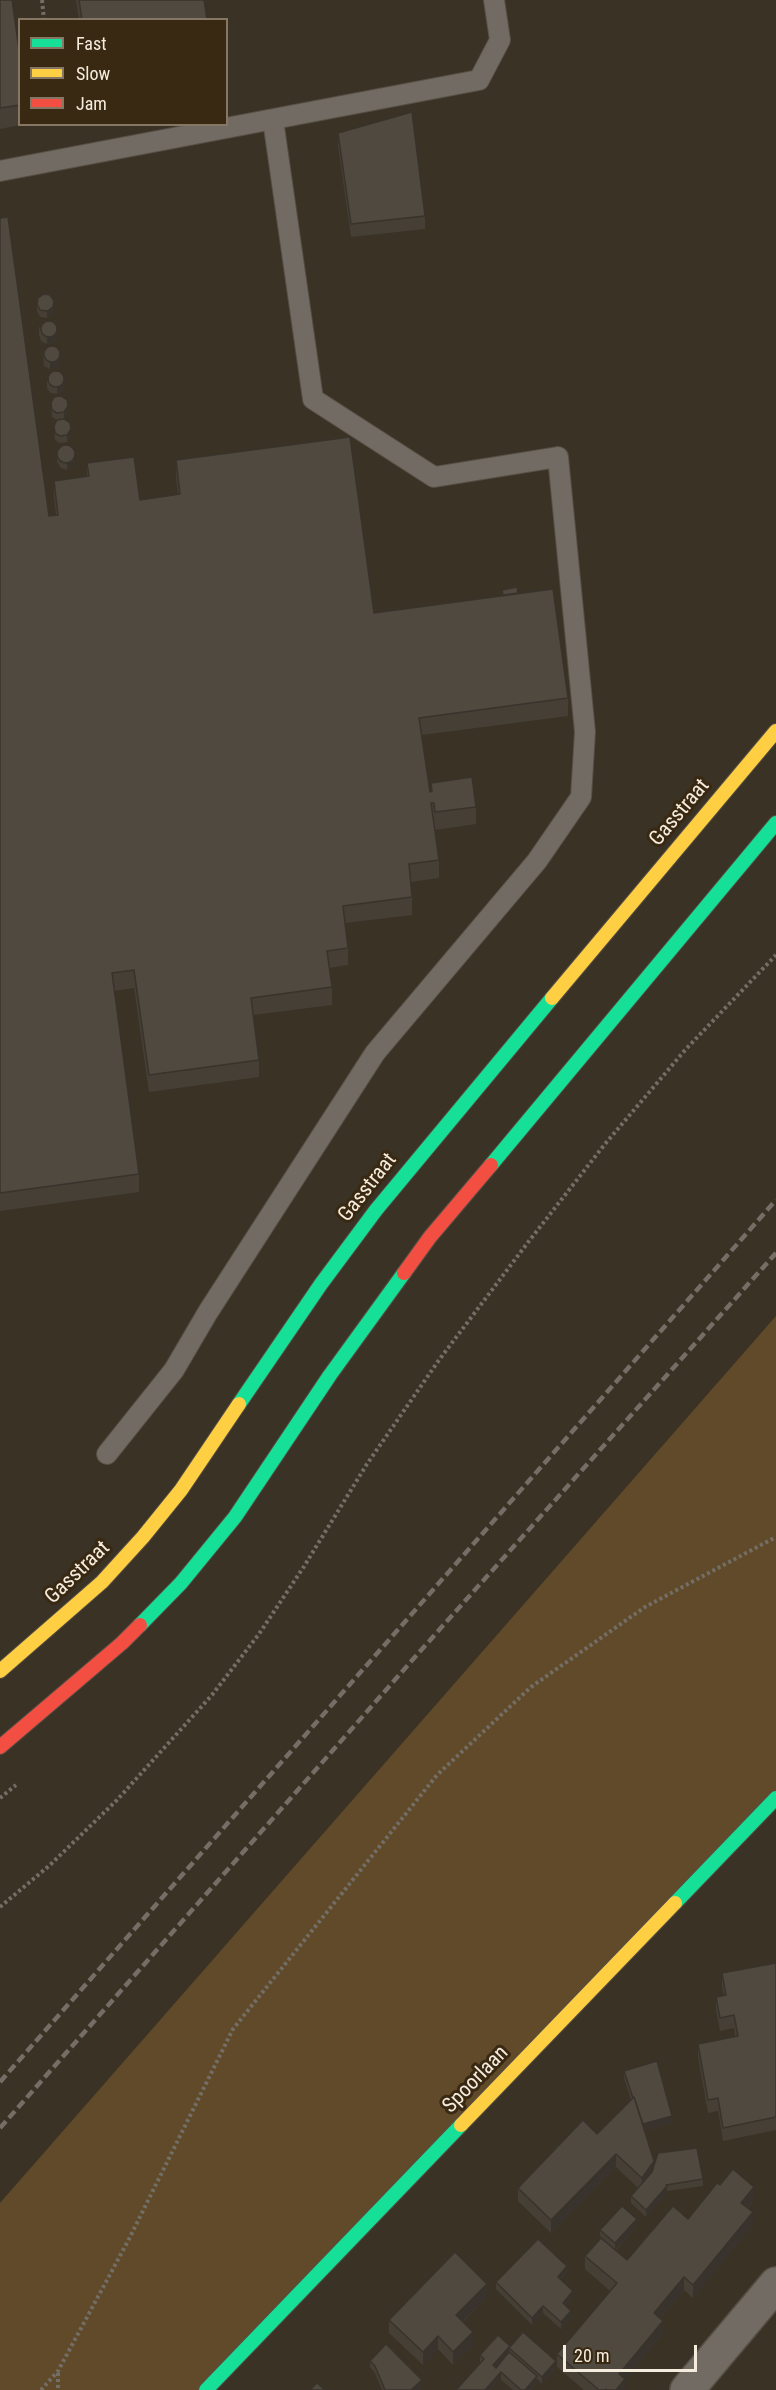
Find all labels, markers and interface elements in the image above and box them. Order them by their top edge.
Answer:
legend [18,18,228,126]
text: Fast [76,33,107,54]
text: Slow [76,63,110,84]
text: Jam [76,93,107,114]
street label: Gasstraat [645,774,715,852]
street label: Gasstraat [333,1149,403,1227]
street label: Gasstraat [40,1536,116,1610]
street label: Spoorlaan [438,2041,514,2119]
scale bar [566,2333,700,2371]
text: 20 m [574,2345,609,2366]

